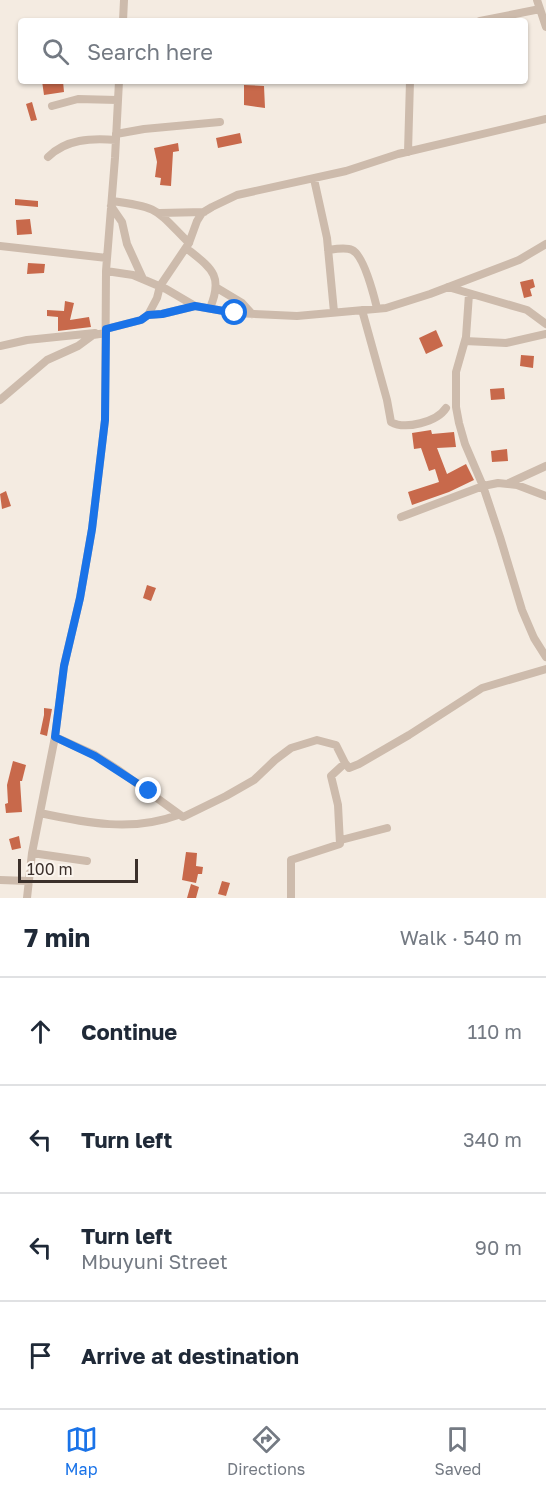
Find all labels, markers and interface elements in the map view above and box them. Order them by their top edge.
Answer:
search box [18,18,528,84]
icon: search [39,35,72,68]
text: Search here [87,38,213,65]
route start [221,299,247,325]
route end [135,777,161,803]
scale bar [18,856,138,884]
text: 100 m [27,859,73,879]
text: 7 min [24,922,90,953]
text: Walk · 540 m [400,925,522,949]
icon: ahead [24,1015,57,1048]
text: Continue [81,1018,177,1045]
text: 110 m [468,1019,522,1043]
icon: left [24,1123,57,1156]
text: Turn left [81,1126,172,1153]
text: 340 m [463,1127,522,1151]
text: Turn left [81,1222,172,1249]
icon: left [24,1231,57,1264]
text: 90 m [475,1235,522,1259]
text: Mbuyuni Street [81,1249,228,1273]
icon: arrive [24,1339,57,1372]
text: Arrive at destination [81,1342,299,1369]
tab: Map [65,1423,98,1479]
tab: Directions [227,1423,305,1479]
tab: Saved [435,1423,481,1479]

